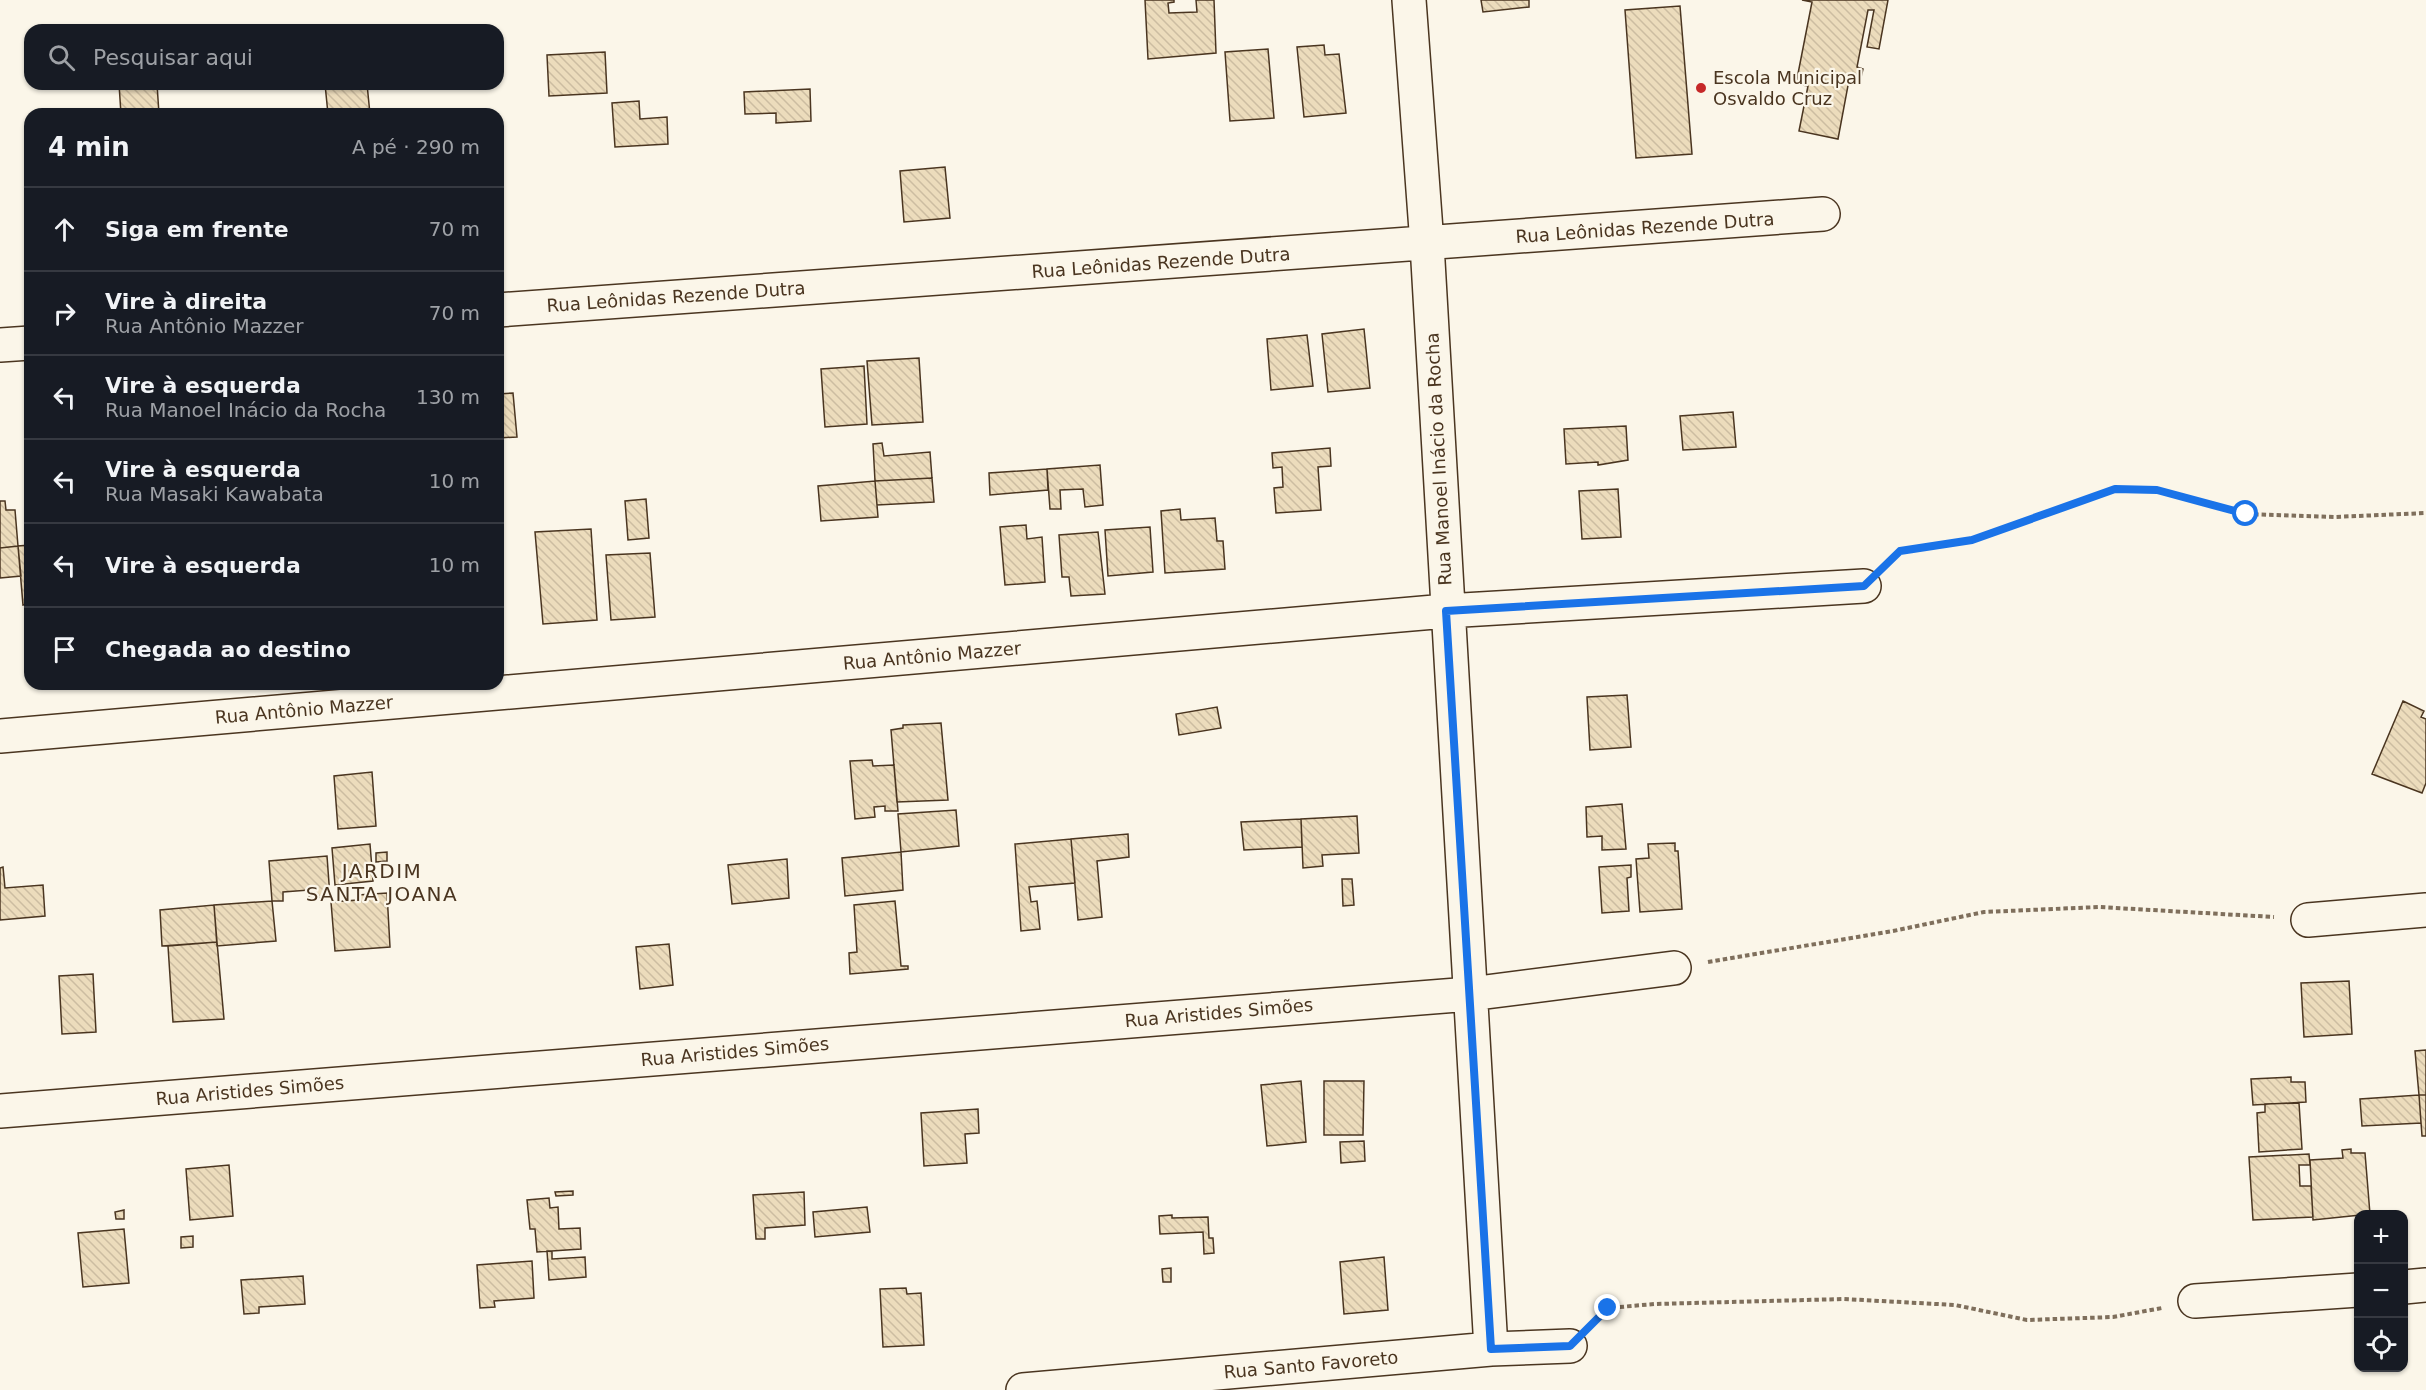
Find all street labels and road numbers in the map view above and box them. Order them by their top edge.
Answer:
street label: Rua Leônidas Rezende Dutra [1515,208,1775,247]
street label: Rua Leônidas Rezende Dutra [1031,243,1291,282]
street label: Rua Leônidas Rezende Dutra [546,277,806,316]
street label: Rua Manoel Inácio da Rocha [1421,332,1456,586]
street label: Rua Antônio Mazzer [842,637,1022,674]
street label: Rua Antônio Mazzer [214,691,394,728]
street label: Rua Aristides Simões [1124,994,1314,1031]
street label: Rua Aristides Simões [640,1033,830,1070]
street label: Rua Aristides Simões [155,1072,345,1109]
street label: Rua Santo Favoreto [1223,1346,1399,1383]

